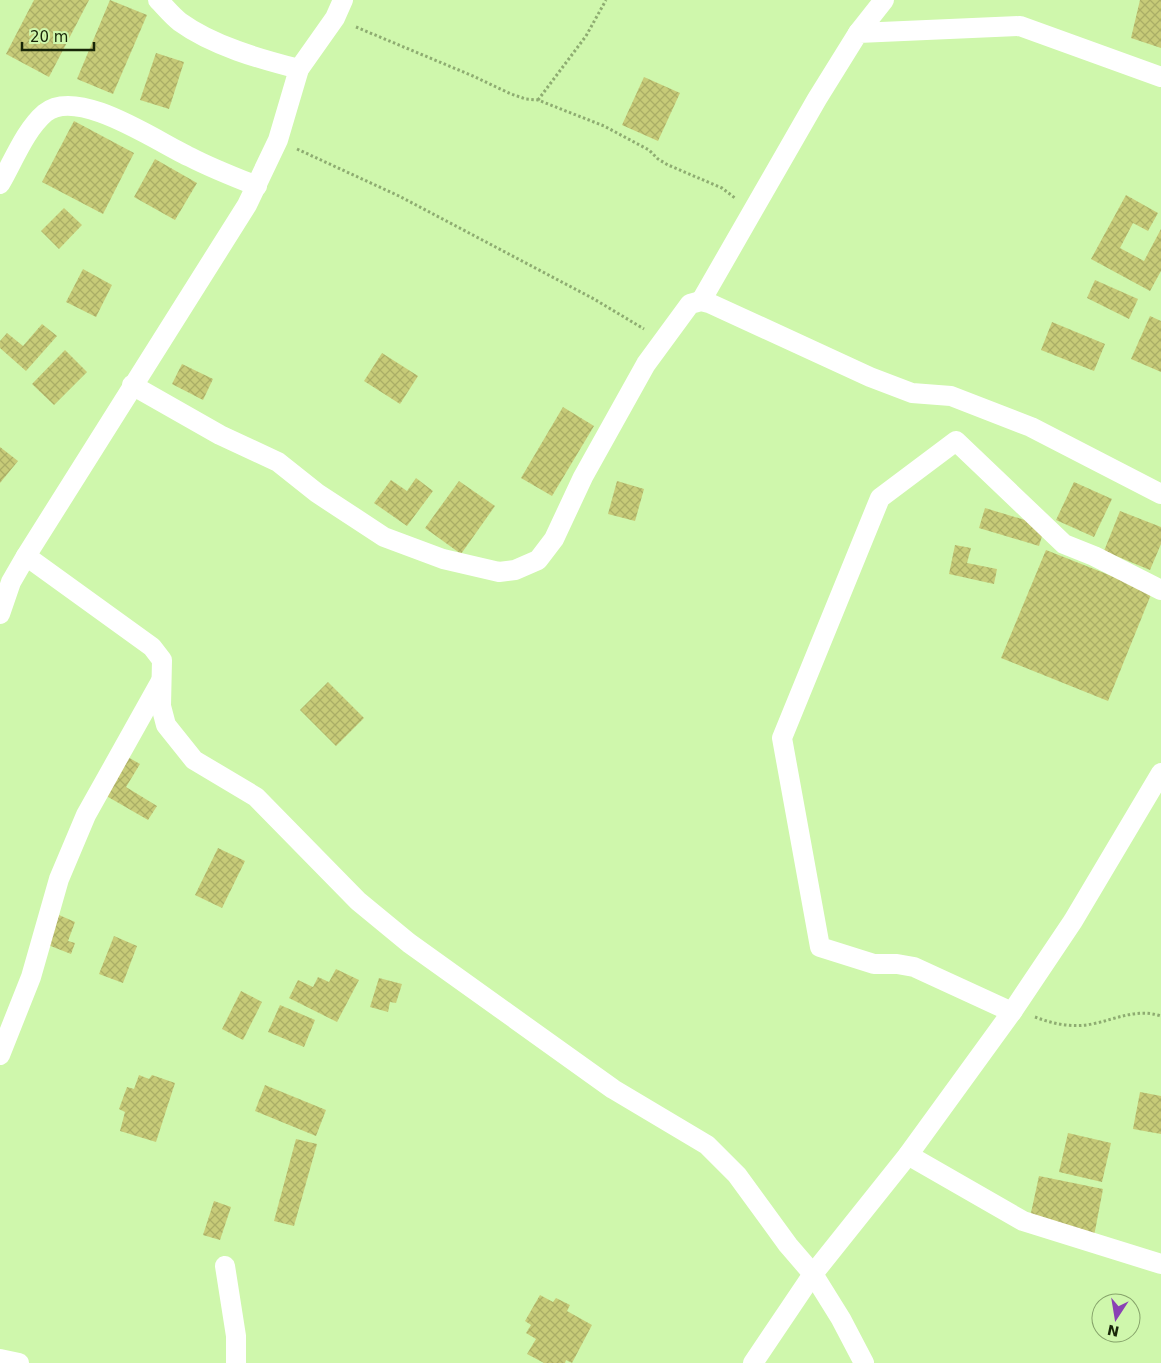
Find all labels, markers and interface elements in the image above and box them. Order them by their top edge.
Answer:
scale bar [22,20,95,52]
text: 20 m [30,28,68,46]
north arrow [1091,1293,1141,1343]
text: N [1106,1322,1121,1340]

